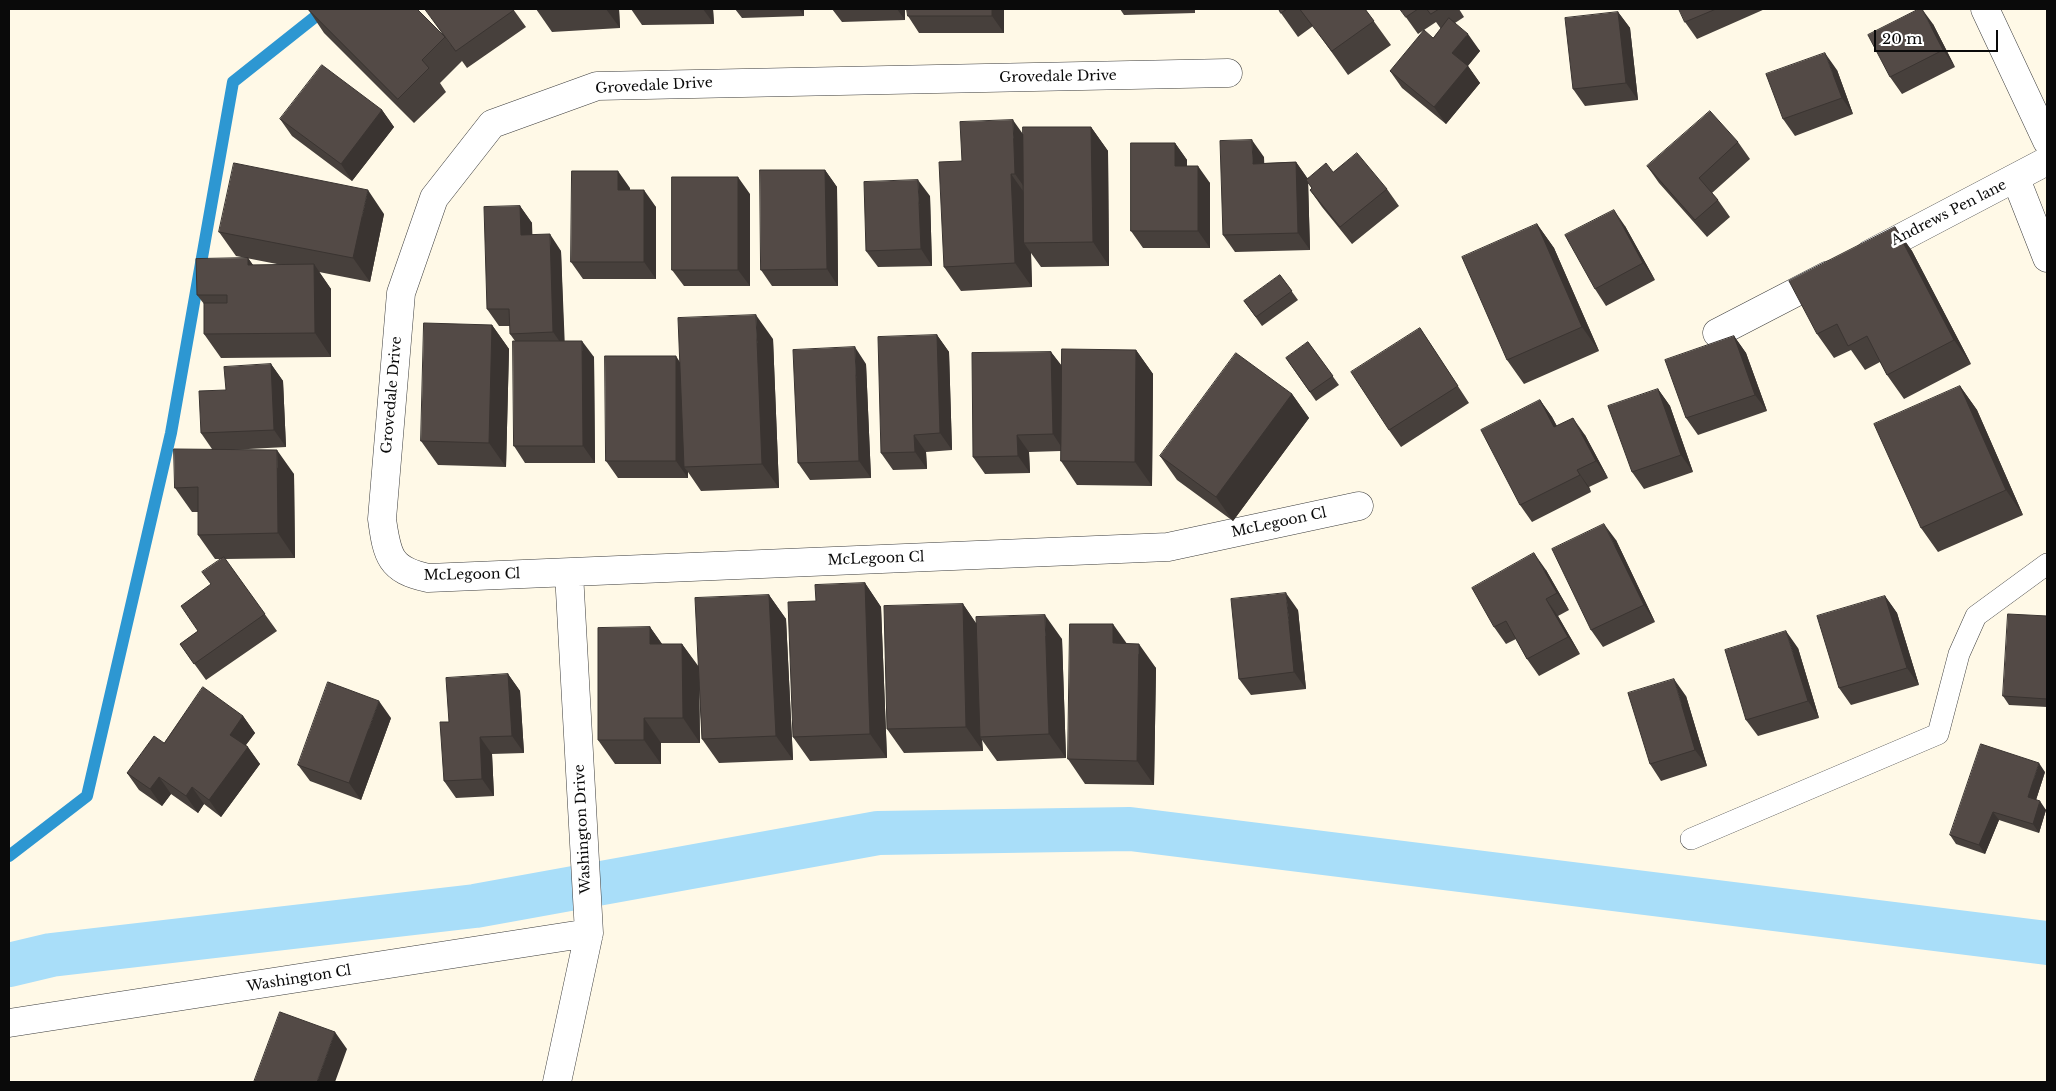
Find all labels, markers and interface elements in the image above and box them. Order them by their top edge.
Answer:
scale bar [1876,20,2000,52]
text: 20 m [1882,29,1922,48]
street label: Grovedale Drive [999,68,1117,86]
street label: Grovedale Drive [595,75,713,97]
street label: Andrews Pen lane [1888,177,2010,249]
street label: Grovedale Drive [379,336,405,454]
street label: McLegoon Cl [1230,505,1328,541]
street label: McLegoon Cl [827,549,925,569]
street label: McLegoon Cl [424,566,520,584]
street label: Washington Drive [571,764,595,894]
street label: Washington Cl [246,962,352,996]

